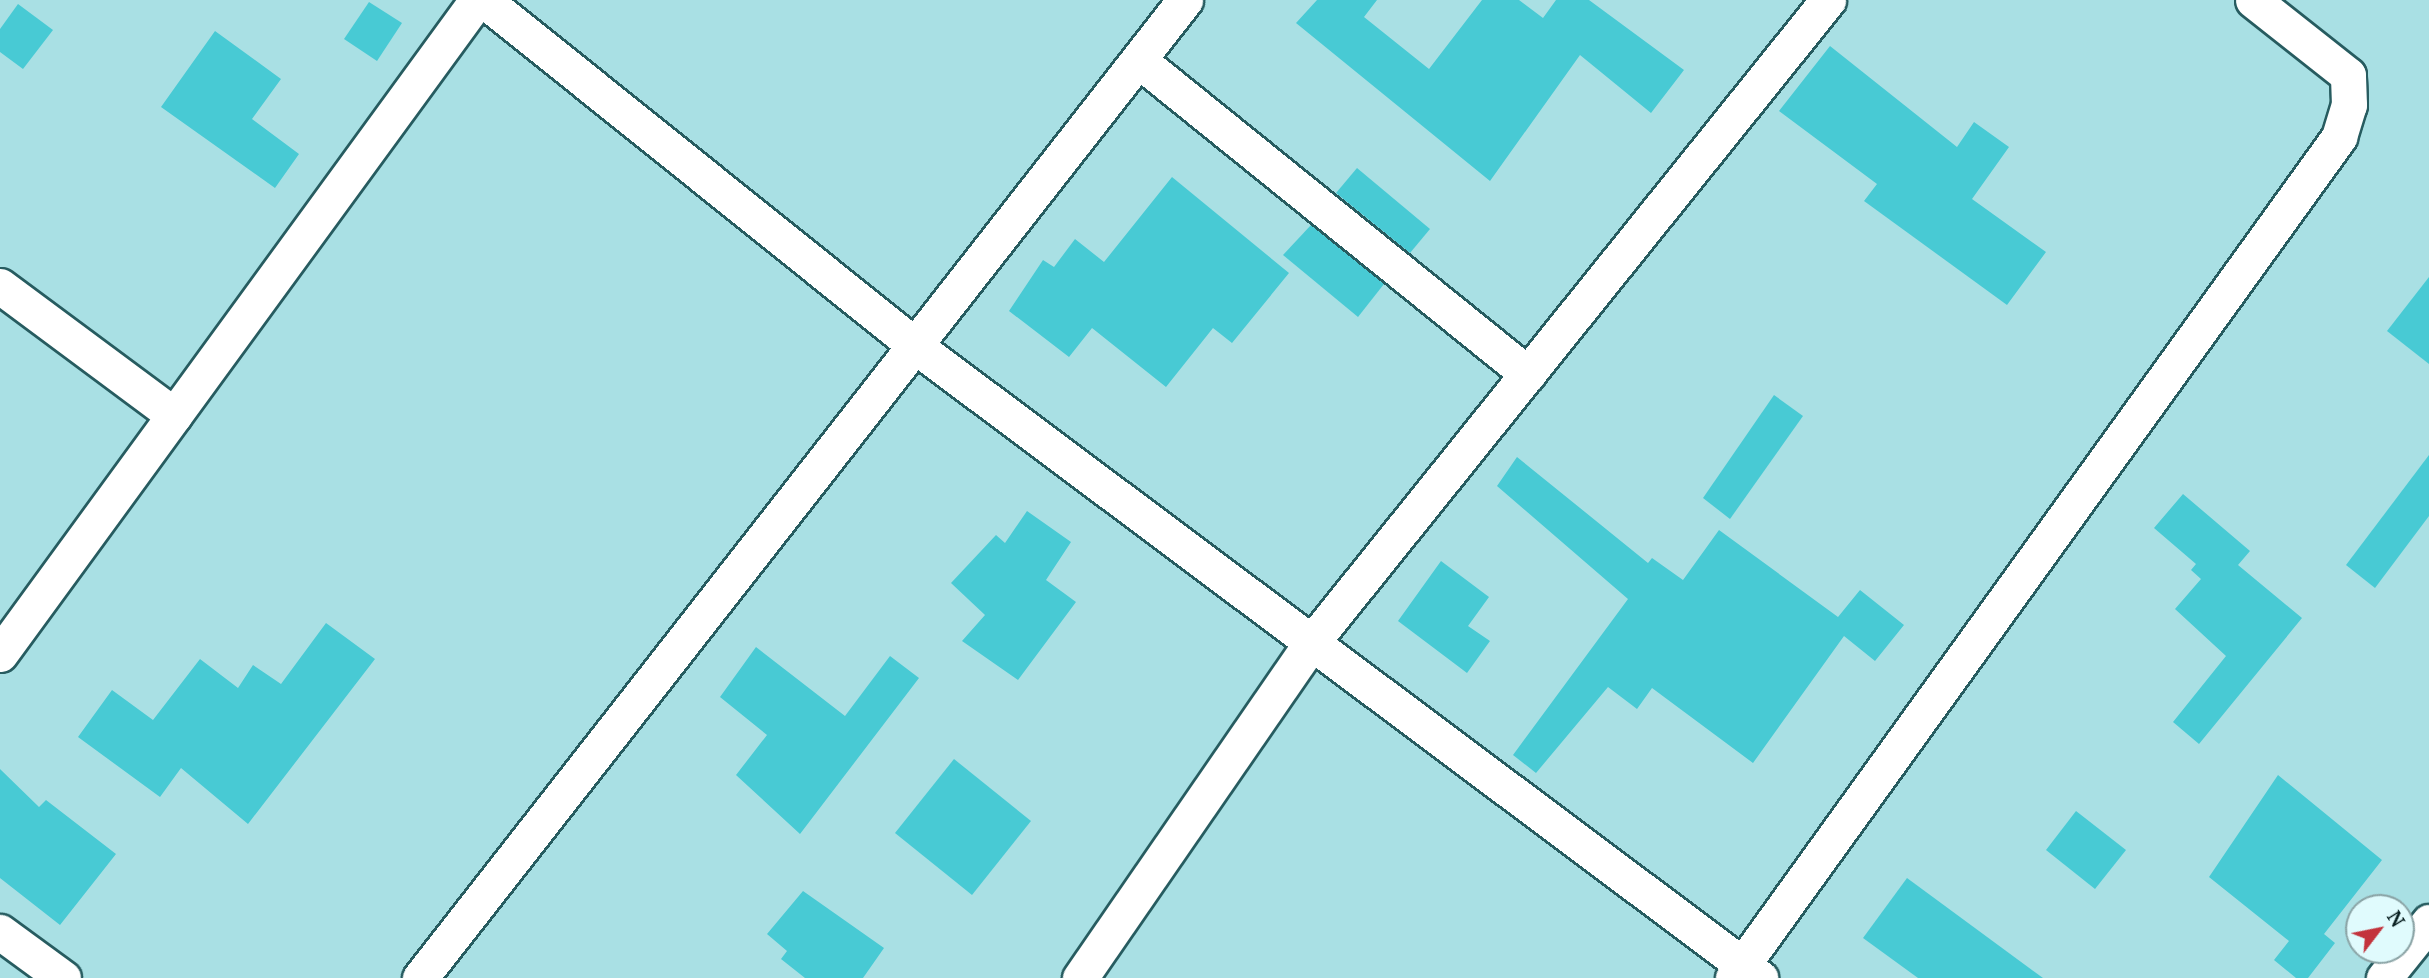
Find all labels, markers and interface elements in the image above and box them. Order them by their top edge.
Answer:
north arrow [2345,894,2415,964]
text: N [2382,906,2411,931]

